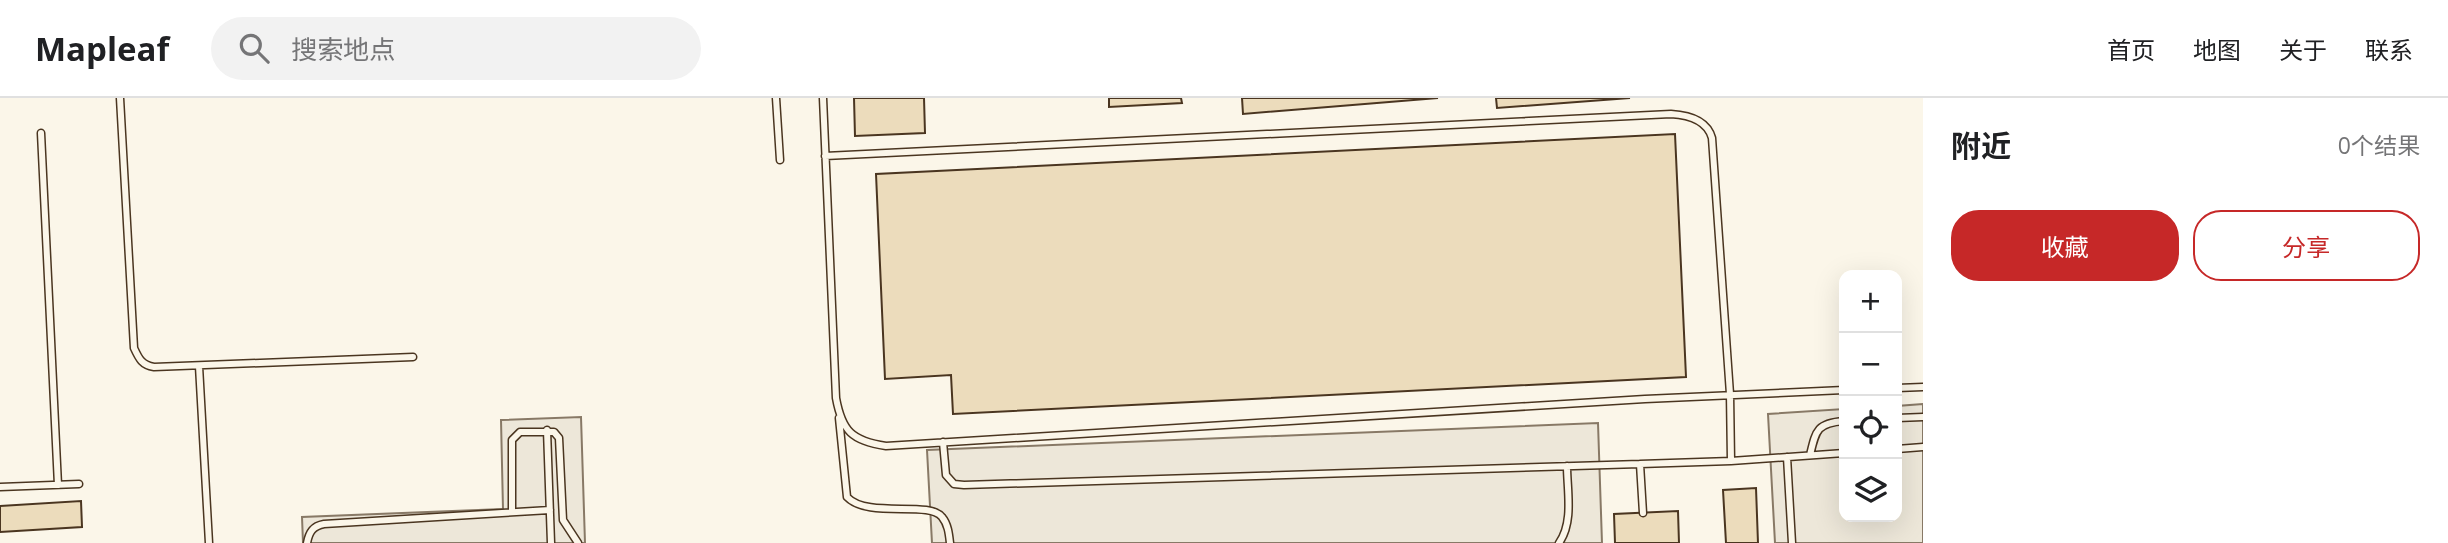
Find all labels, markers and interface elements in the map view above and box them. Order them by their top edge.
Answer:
search box [211,17,701,80]
text: Mapleaf [35,26,169,71]
icon: search [235,29,273,67]
text: 搜索地点 [291,31,395,67]
text: 首页 [2107,33,2155,66]
text: 地图 [2193,33,2241,66]
text: 关于 [2279,33,2327,66]
text: 联系 [2365,33,2413,66]
text: 附近 [1951,125,2011,166]
text: 0个结果 [2338,129,2420,161]
button: 收藏 [1951,210,2179,281]
button: 分享 [2193,210,2420,281]
map controls [1839,270,1902,522]
button: + [1839,270,1902,333]
button: − [1839,333,1902,396]
button: locate [1839,396,1902,459]
button: layers [1839,459,1902,522]

